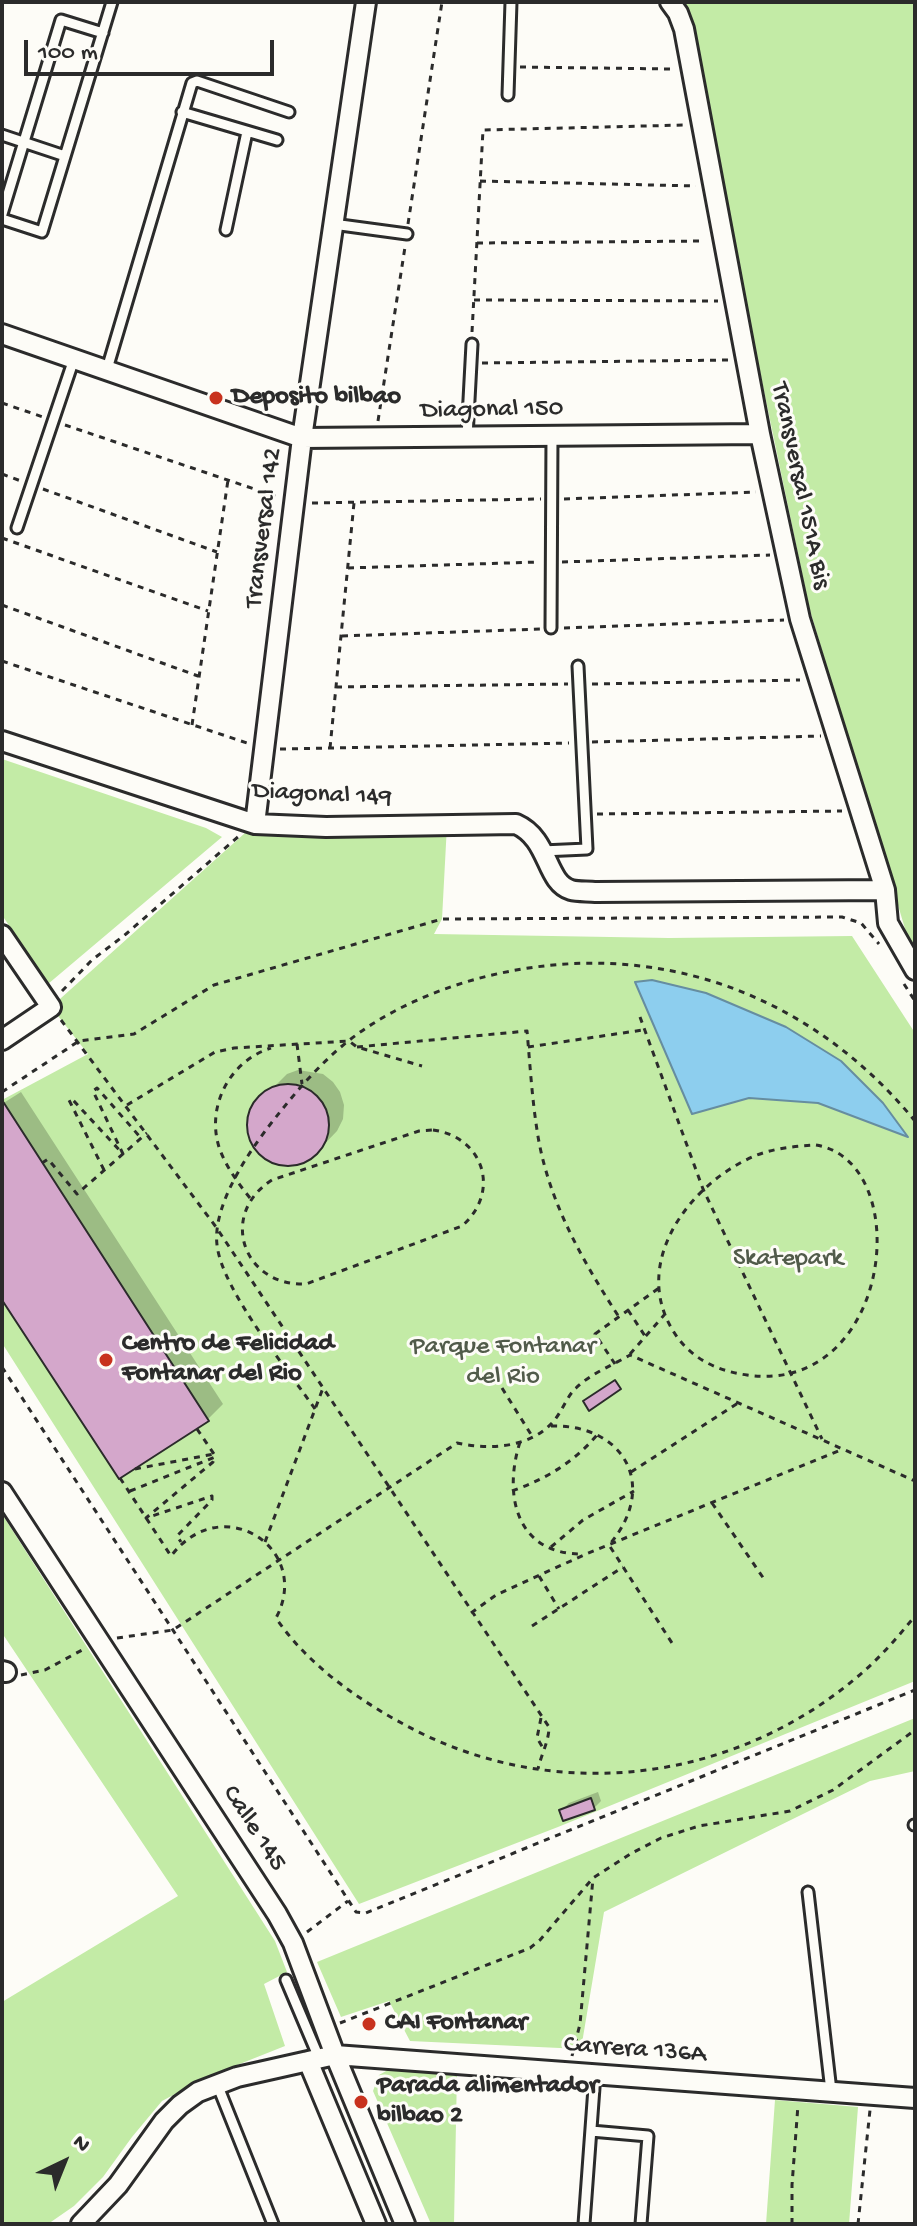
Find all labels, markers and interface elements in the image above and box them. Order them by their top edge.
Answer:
scale bar [28,24,278,74]
text: 100 m [38,39,98,68]
street label: Transversal 151A Bis [762,380,836,592]
place label: Deposito bilbao [232,382,401,414]
marker: Deposito bilbao [207,389,225,407]
street label: Diagonal 150 [420,394,564,428]
street label: Transversal 142 [240,446,290,610]
street label: Diagonal 149 [251,777,393,815]
park label: Skatepark [733,1244,843,1276]
place label: Centro de Felicidad Fontanar del Rio [122,1329,334,1390]
park label: Parque Fontanar del Rio [410,1332,596,1394]
marker: Centro de Felicidad Fontanar del Rio [97,1351,115,1369]
street label: Calle 145 [214,1780,292,1878]
place label: CAI Fontanar [385,2008,527,2040]
marker: CAI Fontanar [360,2015,378,2033]
street label: Carrera 136A [563,2030,707,2072]
place label: Parada alimentador bilbao 2 [377,2071,598,2132]
marker: Parada alimentador bilbao 2 [352,2093,370,2111]
north arrow [24,2122,104,2202]
text: N [66,2130,94,2159]

